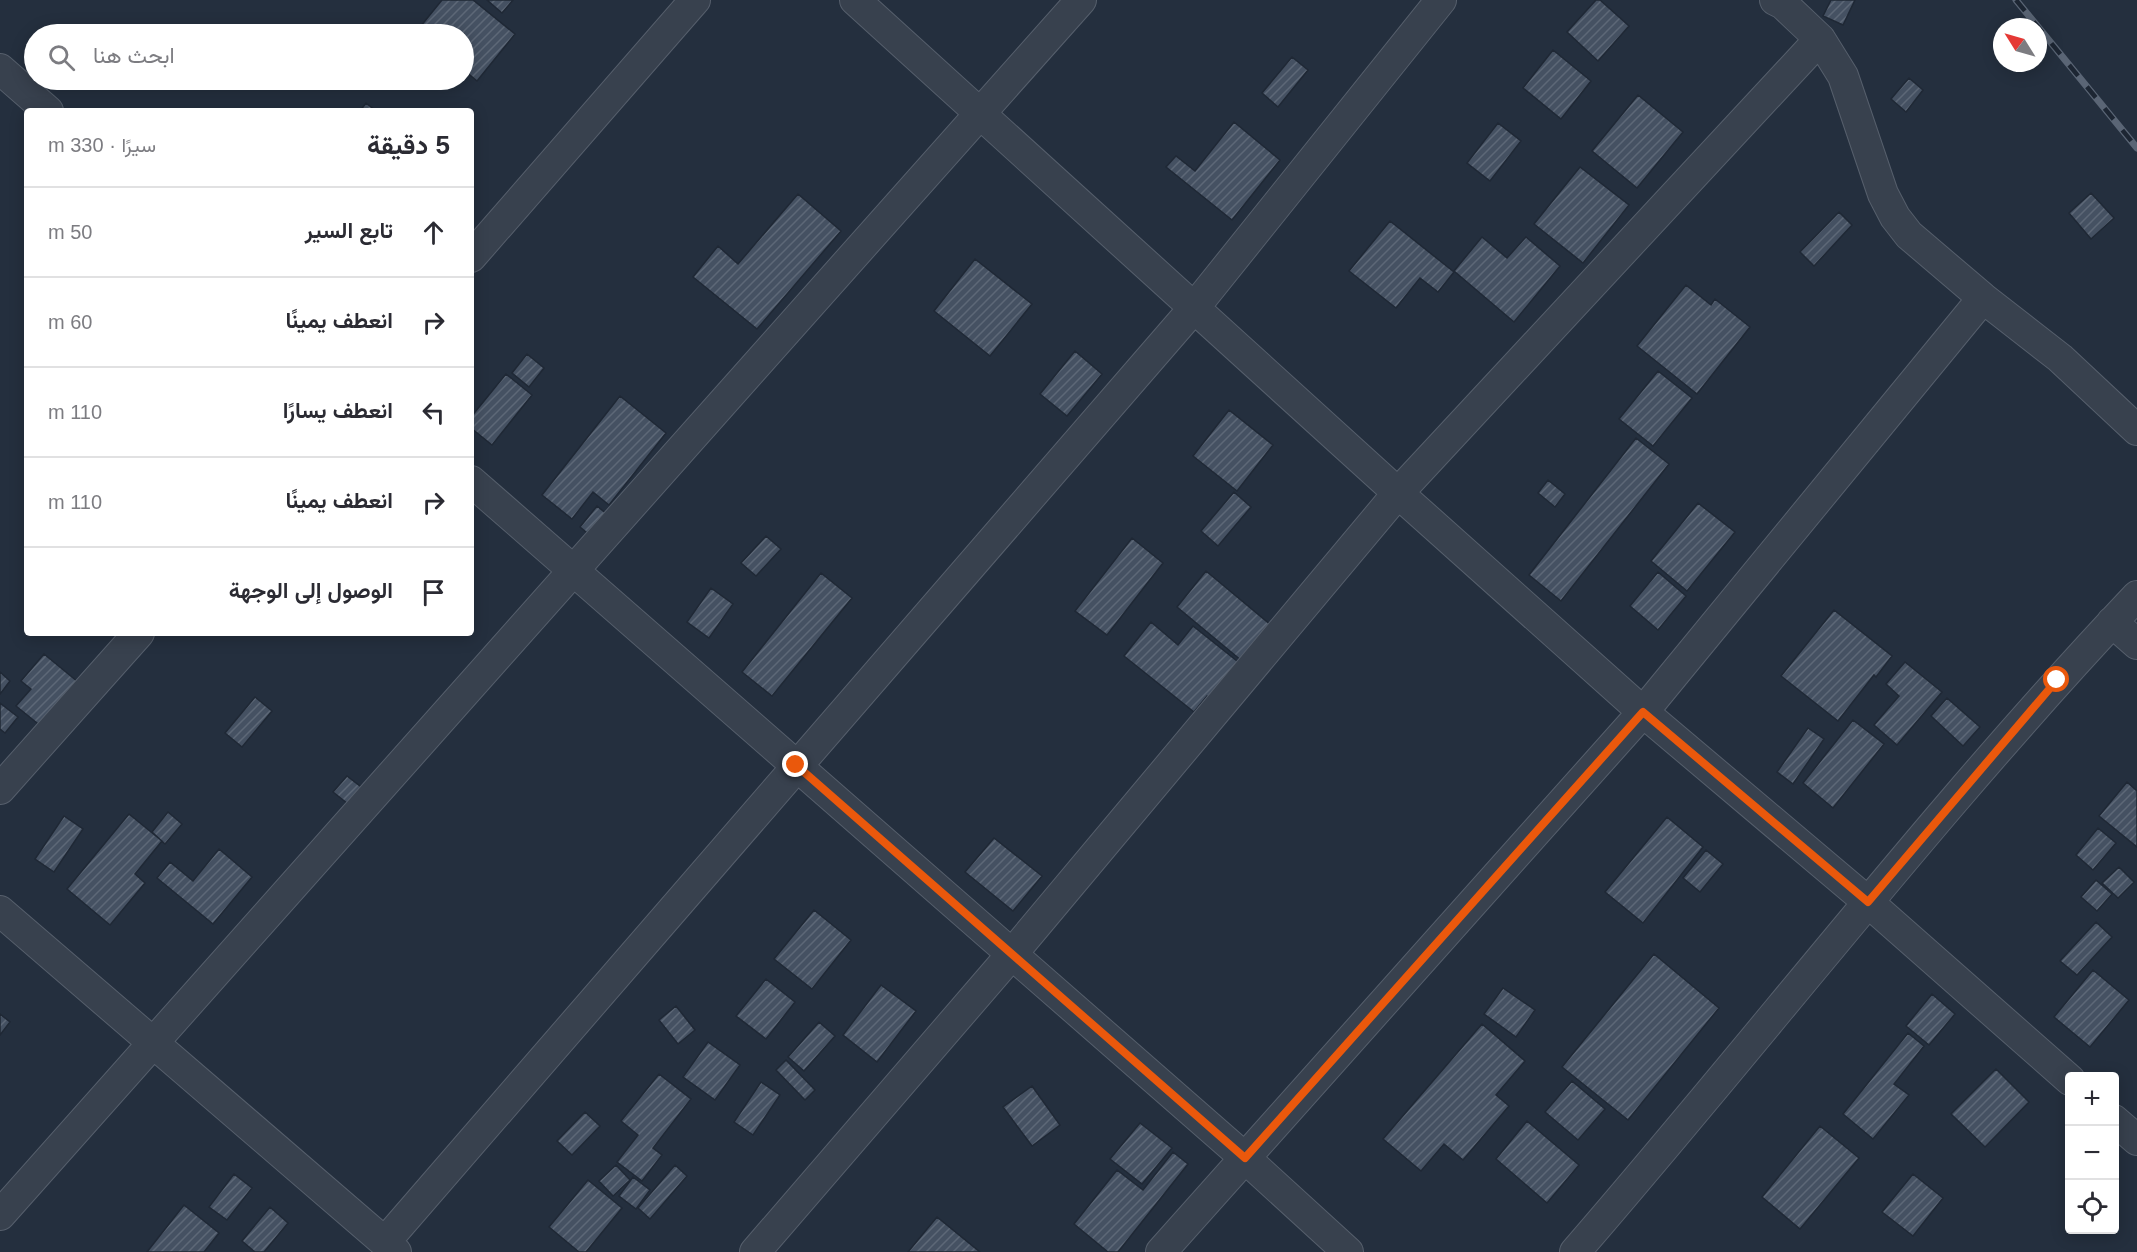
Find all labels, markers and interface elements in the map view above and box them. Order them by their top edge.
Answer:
north arrow [1993,18,2047,72]
search box [24,24,474,90]
icon: search [45,41,78,74]
text: ابحث هنا [93,43,175,68]
text: 5 دقيقة [367,130,450,160]
text: سيرًا · 330 m [48,134,156,156]
icon: ahead [417,216,450,249]
text: تابع السير [305,218,393,243]
text: 50 m [48,221,92,243]
icon: right [417,306,450,339]
text: انعطف يمينًا [285,308,393,333]
text: 60 m [48,311,92,333]
icon: left [417,396,450,429]
text: انعطف يسارًا [283,398,393,423]
text: 110 m [48,401,102,423]
icon: right [417,486,450,519]
text: انعطف يمينًا [285,488,393,513]
text: 110 m [48,491,102,513]
icon: arrive [417,576,450,609]
text: الوصول إلى الوجهة [229,578,393,603]
route start [2043,666,2069,692]
route end [782,751,808,777]
map controls [2065,1072,2119,1234]
button: + [2065,1072,2119,1126]
button: − [2065,1126,2119,1180]
button: locate [2065,1180,2119,1234]

